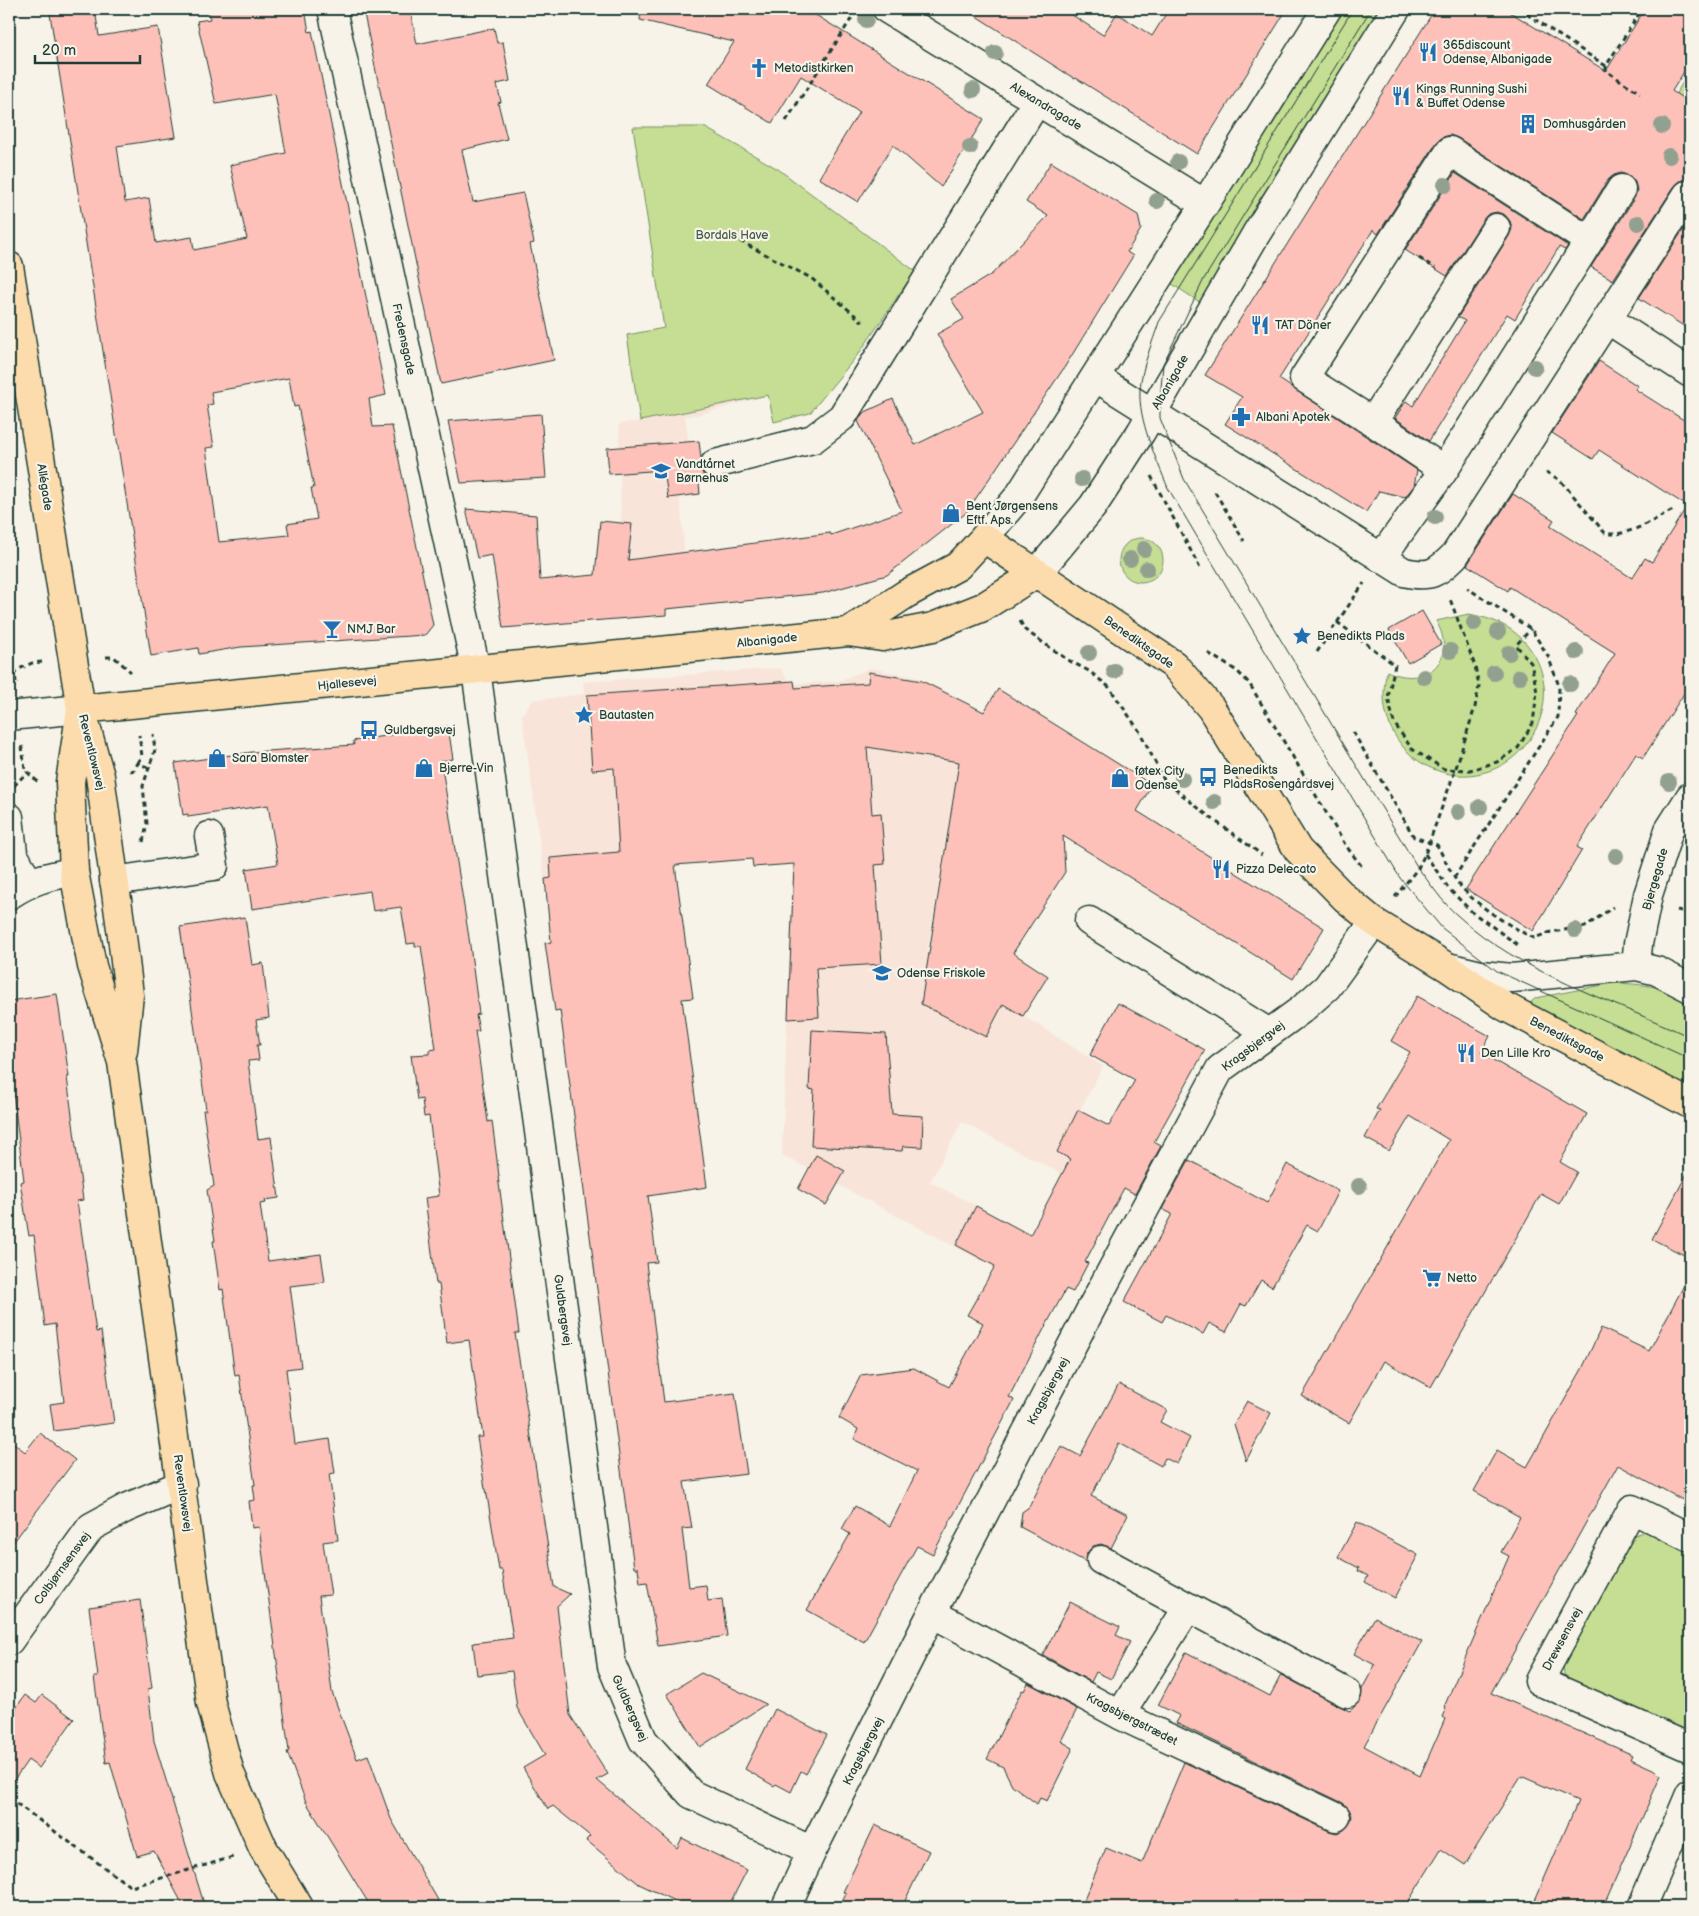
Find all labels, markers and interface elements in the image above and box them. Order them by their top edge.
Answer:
scale bar [35,32,140,64]
place label: 365discount Odense, Albanigade [1443,38,1552,67]
text: 20 m [42,41,76,60]
restaurant icon: 365discount Odense, Albanigade [1417,41,1439,63]
church icon: Metodistkirken [748,57,770,79]
place label: Metodistkirken [774,61,854,76]
street label: Alexandragade [1007,79,1084,134]
place label: Kings Running Sushi & Buffet Odense [1416,82,1527,111]
restaurant icon: Kings Running Sushi & Buffet Odense [1390,85,1412,107]
building icon: Domhusgården [1517,113,1539,135]
place label: Domhusgården [1543,117,1626,132]
park label: Bordals Have [696,228,768,243]
street label: Fredensgade [389,302,418,376]
restaurant icon: TAT Döner [1249,314,1271,336]
place label: TAT Döner [1275,318,1332,333]
street label: Albanigade [1149,352,1192,412]
pharmacy icon: Albani Apotek [1230,406,1252,428]
place label: Albani Apotek [1256,410,1330,425]
place label: Vandtårnet Børnehus [676,457,735,486]
school or university icon: Vandtårnet Børnehus [650,460,672,482]
street label: Allégade [33,462,56,512]
place label: Bent Jørgensens Eftf. Aps. [966,499,1058,528]
shop icon: Bent Jørgensens Eftf. Aps. [940,502,962,524]
street label: Benediktsgade [1101,613,1177,672]
bar icon: NMJ Bar [321,618,343,640]
place label: NMJ Bar [347,622,396,637]
place icon: Benedikts Plads [1291,625,1313,647]
place label: Benedikts Plads [1317,629,1405,644]
street label: Albanigade [736,630,798,651]
street label: Hjallesevej [317,673,378,694]
place icon: Bautasten [573,704,595,726]
place label: Bautasten [599,708,654,723]
street label: Reventlowsvej [75,713,108,792]
bus stop icon: Guldbergsvej [358,719,380,741]
place label: Guldbergsvej [384,723,456,738]
shop icon: Sara Blomster [206,747,228,769]
place label: Sara Blomster [232,751,309,766]
shop icon: Bjerre-Vin [413,757,435,779]
place label: Bjerre-Vin [439,761,494,776]
place label: Benedikts PladsRosengårdsvej [1223,763,1334,792]
place label: føtex City Odense [1135,764,1185,793]
bus stop icon: Benedikts PladsRosengårdsvej [1197,766,1219,788]
shop icon: føtex City Odense [1109,767,1131,789]
street label: Bjergegade [1639,846,1672,912]
restaurant icon: Pizza Delecato [1210,858,1232,880]
place label: Pizza Delecato [1236,862,1317,877]
school or university icon: Odense Friskole [871,962,893,984]
place label: Odense Friskole [897,966,985,981]
street label: Benediktsgade [1527,1013,1607,1065]
street label: Kragsbjergvej [1219,1018,1288,1075]
restaurant icon: Den Lille Kro [1455,1042,1477,1064]
place label: Den Lille Kro [1481,1046,1551,1061]
supermarket icon: Netto [1421,1267,1443,1289]
place label: Netto [1447,1271,1477,1286]
street label: Guldbergsvej [550,1274,575,1347]
street label: Kragsbjergvej [1024,1355,1073,1428]
street label: Reventlowsvej [170,1454,195,1533]
street label: Colbjørnsensvej [31,1529,94,1608]
street label: Drewsensvej [1540,1605,1585,1673]
street label: Guldbergsvej [608,1672,651,1744]
street label: Kragsbjergstrædet [1083,1690,1180,1749]
street label: Kragsbjergvej [840,1714,887,1788]

